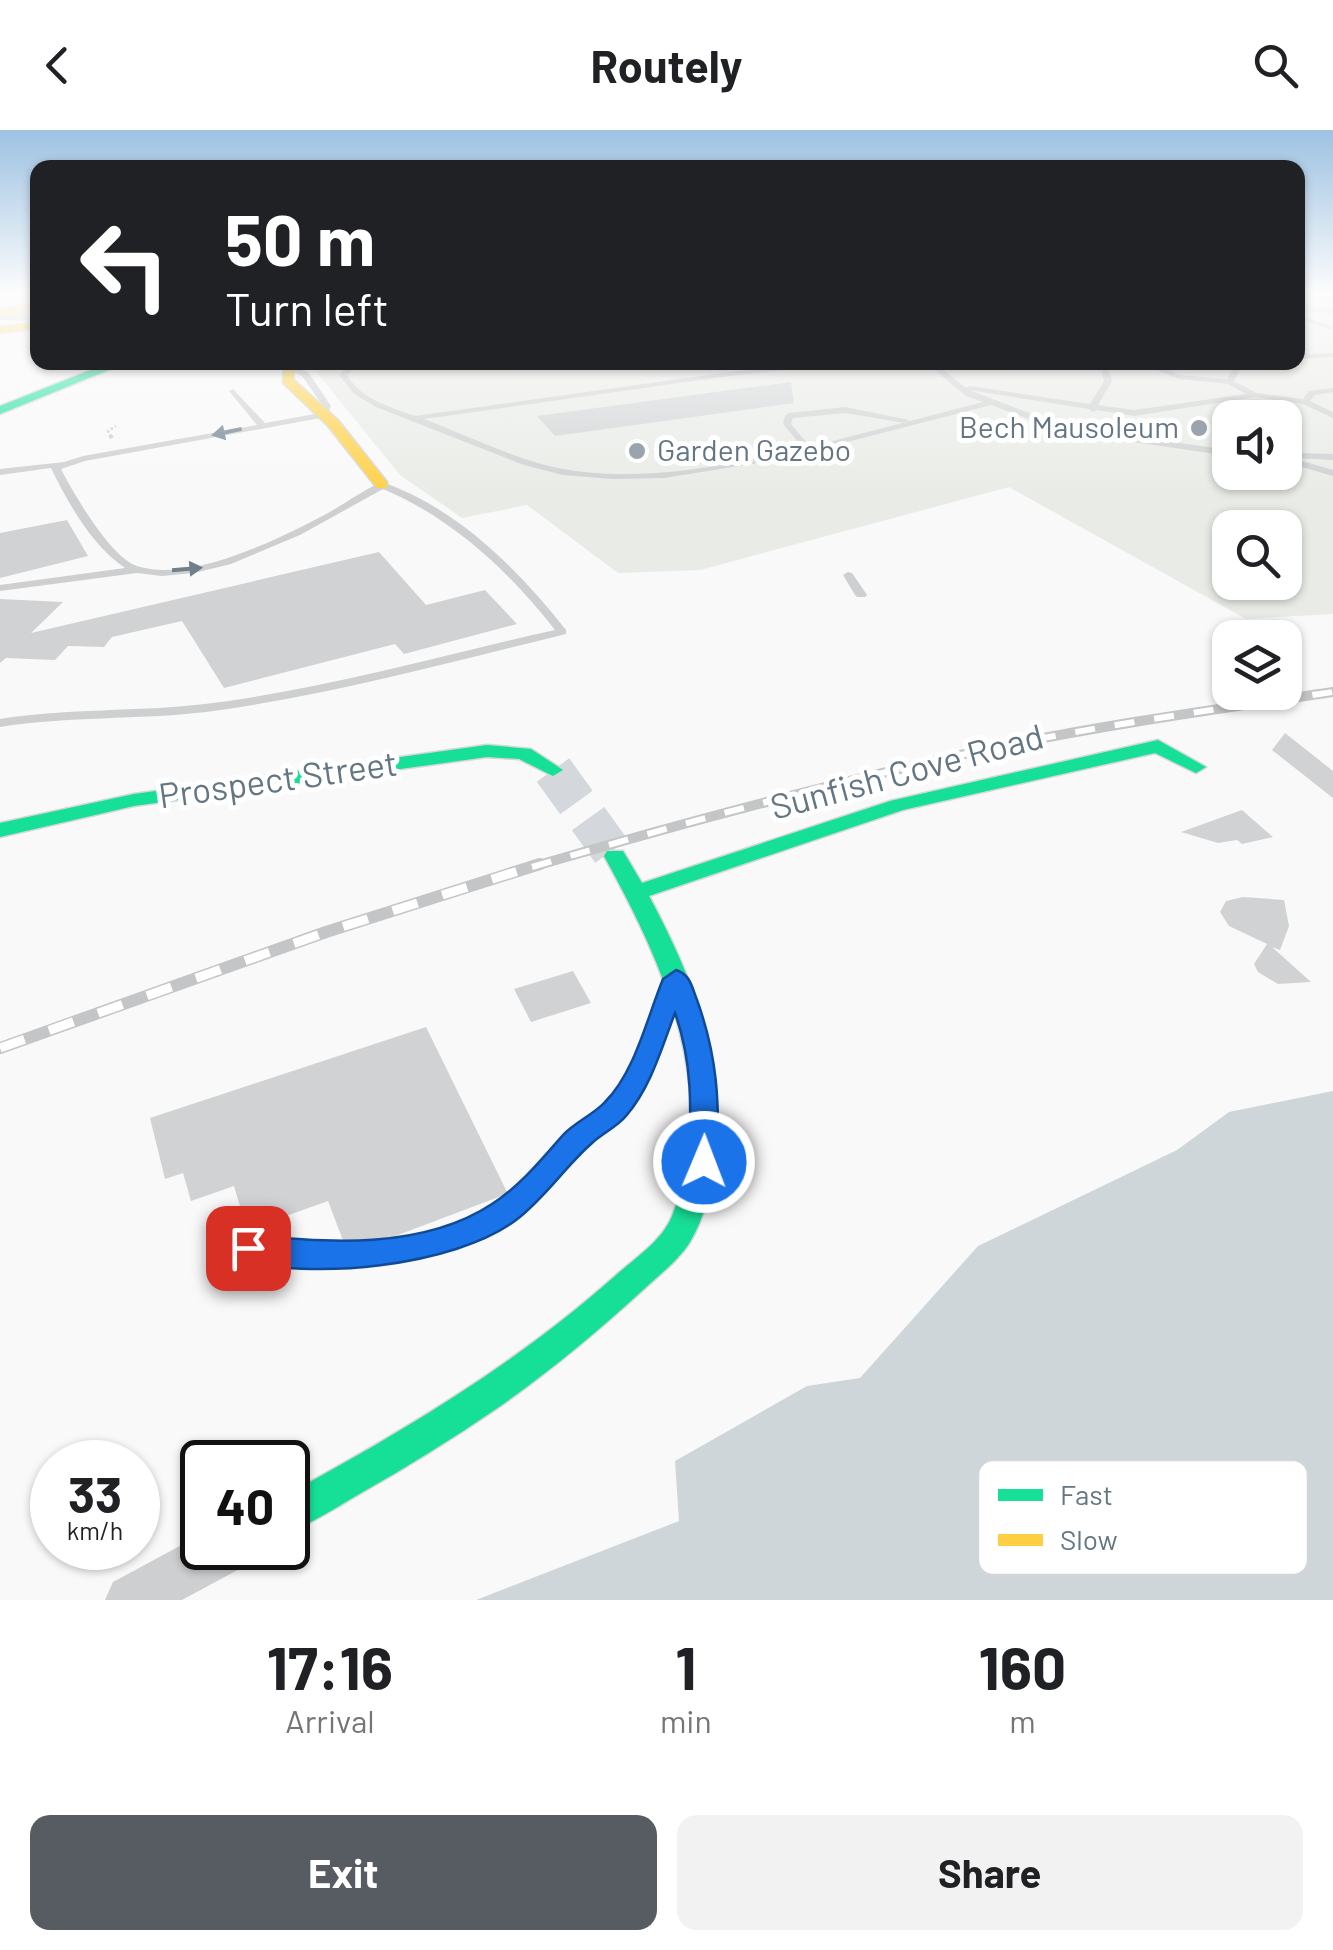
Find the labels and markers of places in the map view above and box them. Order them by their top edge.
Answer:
place label: Bech Mausoleum [959,408,1179,444]
marker: Bech Mausoleum [1188,417,1210,439]
place label: Garden Gazebo [657,431,851,467]
marker: Garden Gazebo [626,440,648,462]
pin [206,1206,291,1291]

